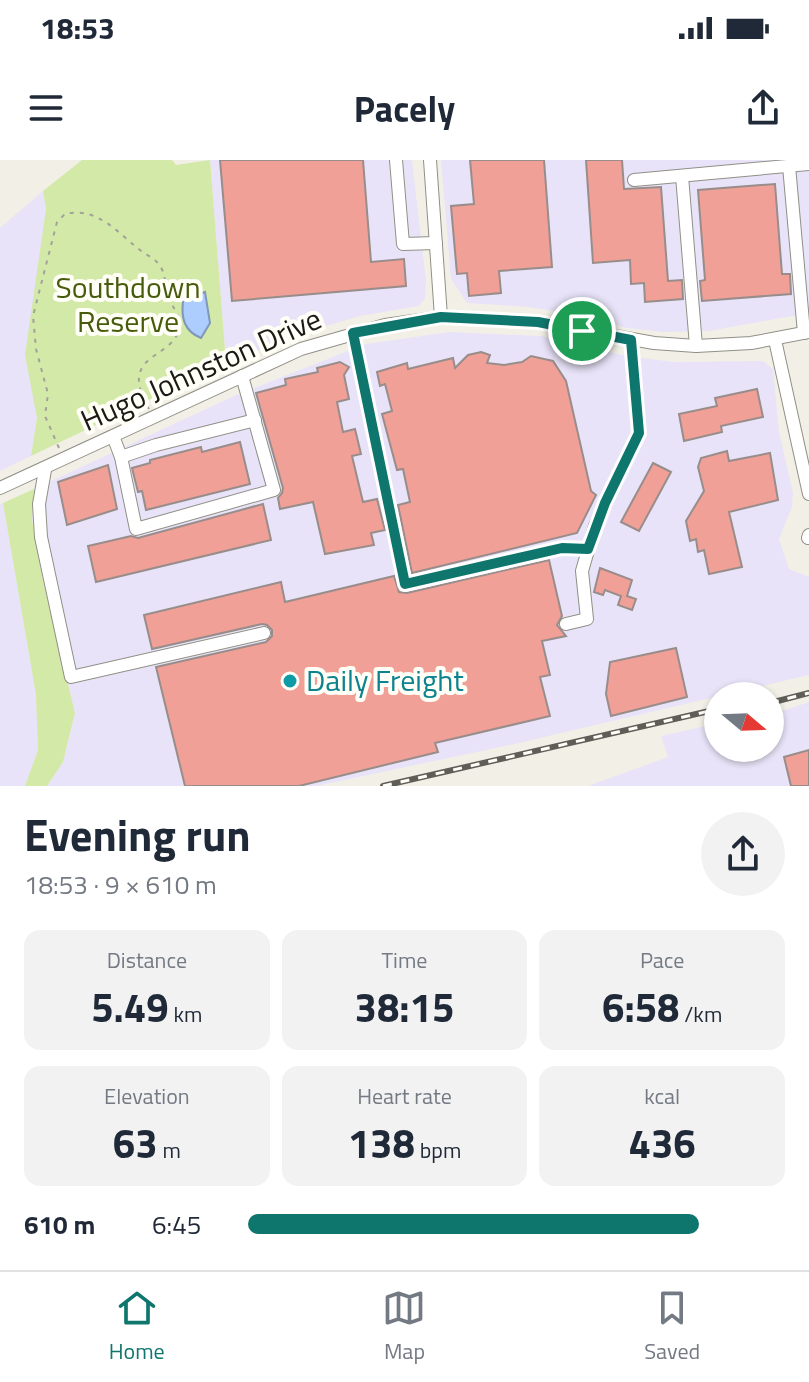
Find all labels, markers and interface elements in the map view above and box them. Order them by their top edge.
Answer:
text: 18:53 [40,5,115,51]
text: Pacely [354,81,455,136]
icon: menu [24,86,68,130]
icon: share [741,86,785,130]
park label: Southdown Reserve [55,264,201,344]
street label: Hugo Johnston Drive [73,295,328,443]
pin [548,297,616,365]
icon: arrive [560,309,604,353]
place label: Daily Freight [306,657,464,703]
marker: Daily Freight [281,672,299,690]
north arrow [704,682,784,762]
map controls [704,682,784,762]
text: Evening run [24,801,251,868]
button: share [701,812,785,896]
text: 18:53 · 9 × 610 m [24,865,217,904]
text: Distance [107,943,187,977]
text: Time [382,943,427,977]
text: Pace [640,943,684,977]
text: 5.49 [91,977,169,1038]
text: 38:15 [355,977,454,1038]
text: 6:58 [602,977,679,1038]
text: km [169,997,202,1031]
text: /km [679,997,722,1031]
text: Elevation [104,1079,190,1113]
text: Heart rate [357,1079,452,1113]
text: kcal [644,1079,680,1113]
text: 63 [113,1113,158,1174]
text: 138 [348,1113,415,1174]
text: 436 [629,1113,696,1174]
text: m [158,1133,181,1167]
text: bpm [415,1133,461,1167]
text: 610 m [24,1205,95,1244]
text: 6:45 [152,1205,201,1244]
tab: Home [109,1286,165,1368]
tab: Map [382,1286,426,1368]
tab: Saved [644,1286,700,1368]

